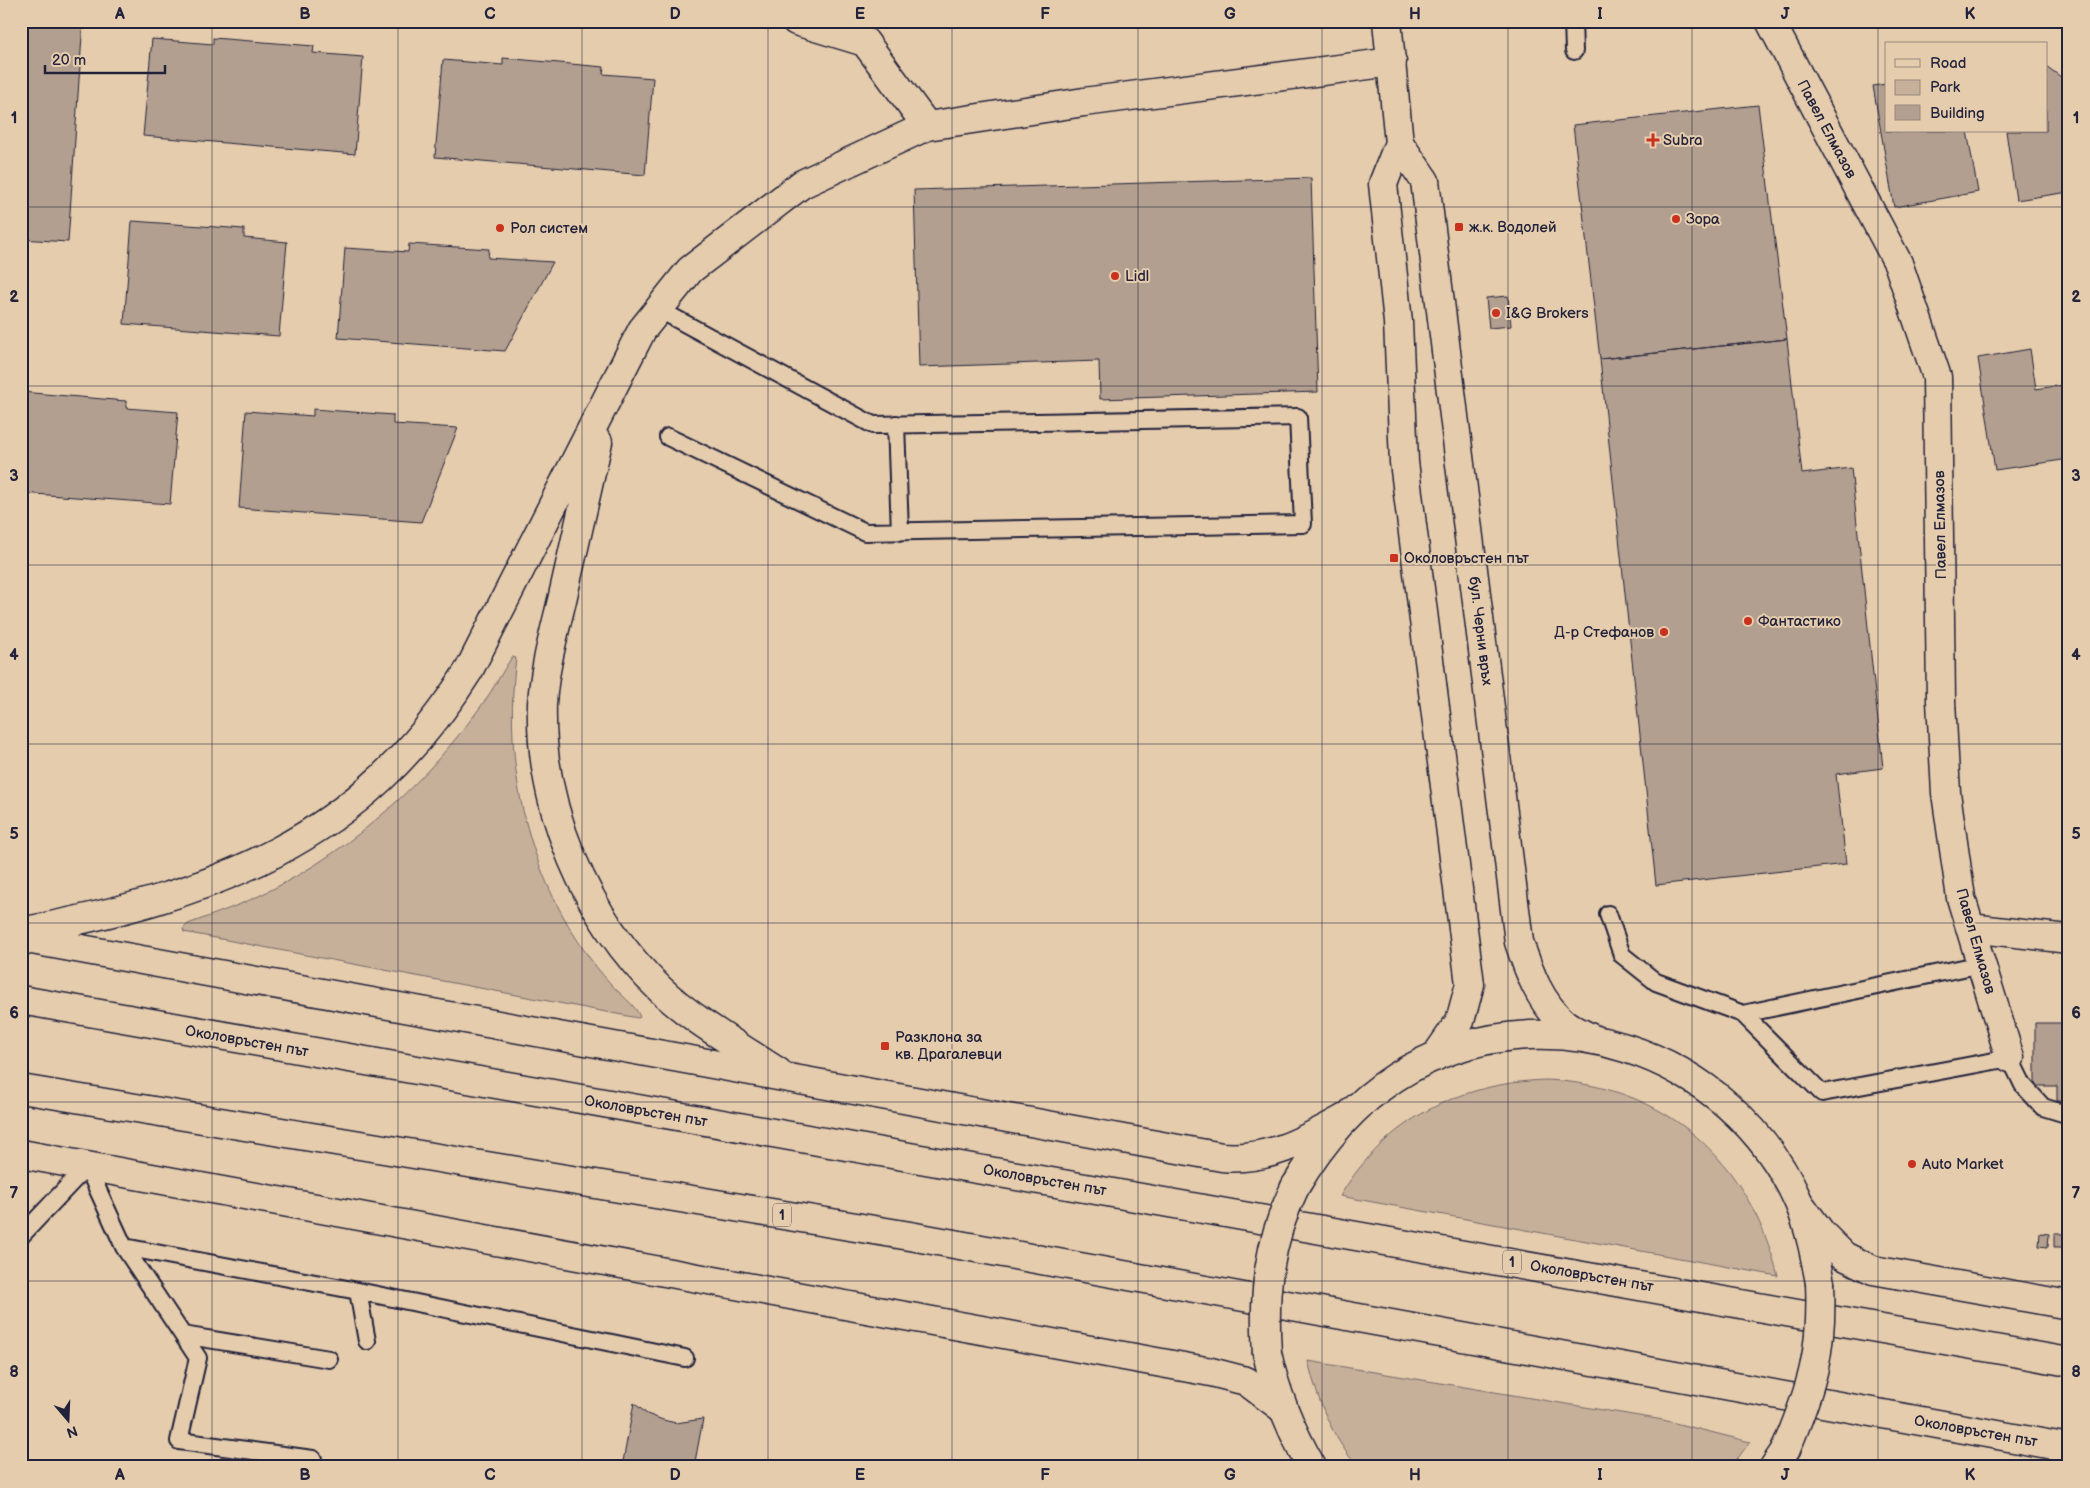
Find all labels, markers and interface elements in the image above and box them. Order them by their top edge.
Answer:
text: A [114,5,125,24]
text: B [299,5,311,24]
text: C [484,5,496,24]
text: D [669,5,681,24]
text: E [855,5,865,24]
text: F [1040,5,1050,24]
text: G [1224,5,1236,24]
text: H [1409,5,1421,24]
text: I [1597,5,1603,24]
text: J [1781,5,1790,24]
text: K [1965,5,1976,24]
scale bar [45,42,165,74]
legend [1885,42,2048,132]
text: 20 m [52,51,86,70]
text: Road [1930,54,1966,73]
street label: Павел Елмазов [1793,77,1861,182]
text: Park [1930,78,1961,97]
text: Building [1930,104,1985,123]
text: 1 [11,109,17,128]
text: 1 [2073,109,2079,128]
place label: Subra [1663,131,1702,150]
marker: Subra [1647,134,1659,146]
place label: Зора [1686,210,1720,229]
marker: Зора [1670,213,1682,225]
place label: ж.к. Водолей [1469,218,1557,237]
place label: Рол систем [510,219,588,238]
marker: ж.к. Водолей [1453,221,1465,233]
marker: Рол систем [494,222,506,234]
place label: Lidl [1125,267,1149,286]
marker: Lidl [1109,270,1121,282]
text: 2 [9,288,19,307]
text: 2 [2071,288,2081,307]
place label: I&G Brokers [1506,304,1589,323]
marker: I&G Brokers [1490,307,1502,319]
text: 3 [9,467,19,486]
text: 3 [2071,467,2081,486]
street label: Павел Елмазов [1930,470,1951,580]
place label: Околовръстен път [1404,549,1529,568]
marker: Околовръстен път [1388,552,1400,564]
street label: бул. Черни връх [1464,576,1497,687]
place label: Фантастико [1758,612,1841,631]
marker: Фантастико [1742,615,1754,627]
place label: Д-р Стефанов [1554,623,1654,642]
marker: Д-р Стефанов [1658,626,1670,638]
text: 4 [9,646,19,665]
text: 4 [2071,646,2081,665]
text: 5 [9,825,19,844]
text: 5 [2071,825,2081,844]
street label: Павел Елмазов [1951,886,2000,996]
text: 6 [9,1004,19,1023]
text: 6 [2071,1004,2081,1023]
street label: Околовръстен път [184,1021,310,1062]
place label: Разклона за кв. Драгалевци [895,1028,1002,1064]
marker: Разклона за кв. Драгалевци [879,1040,891,1052]
street label: Околовръстен път [583,1091,709,1132]
place label: Auto Market [1922,1155,2004,1174]
marker: Auto Market [1906,1158,1918,1170]
street label: Околовръстен път [982,1160,1108,1201]
text: 7 [10,1184,19,1203]
text: 7 [2072,1184,2081,1203]
road number: 1 [773,1204,791,1226]
road number: 1 [1503,1250,1521,1274]
street label: Околовръстен път [1529,1256,1655,1297]
text: 8 [9,1363,19,1382]
text: 8 [2071,1363,2081,1382]
north arrow [42,1396,92,1446]
street label: Околовръстен път [1913,1411,2039,1452]
text: N [64,1422,80,1442]
text: A [114,1466,125,1485]
text: B [299,1466,311,1485]
text: C [484,1466,496,1485]
text: D [669,1466,681,1485]
text: E [855,1466,865,1485]
text: F [1040,1466,1050,1485]
text: G [1224,1466,1236,1485]
text: H [1409,1466,1421,1485]
text: I [1597,1466,1603,1485]
text: J [1781,1466,1790,1485]
text: K [1965,1466,1976,1485]

